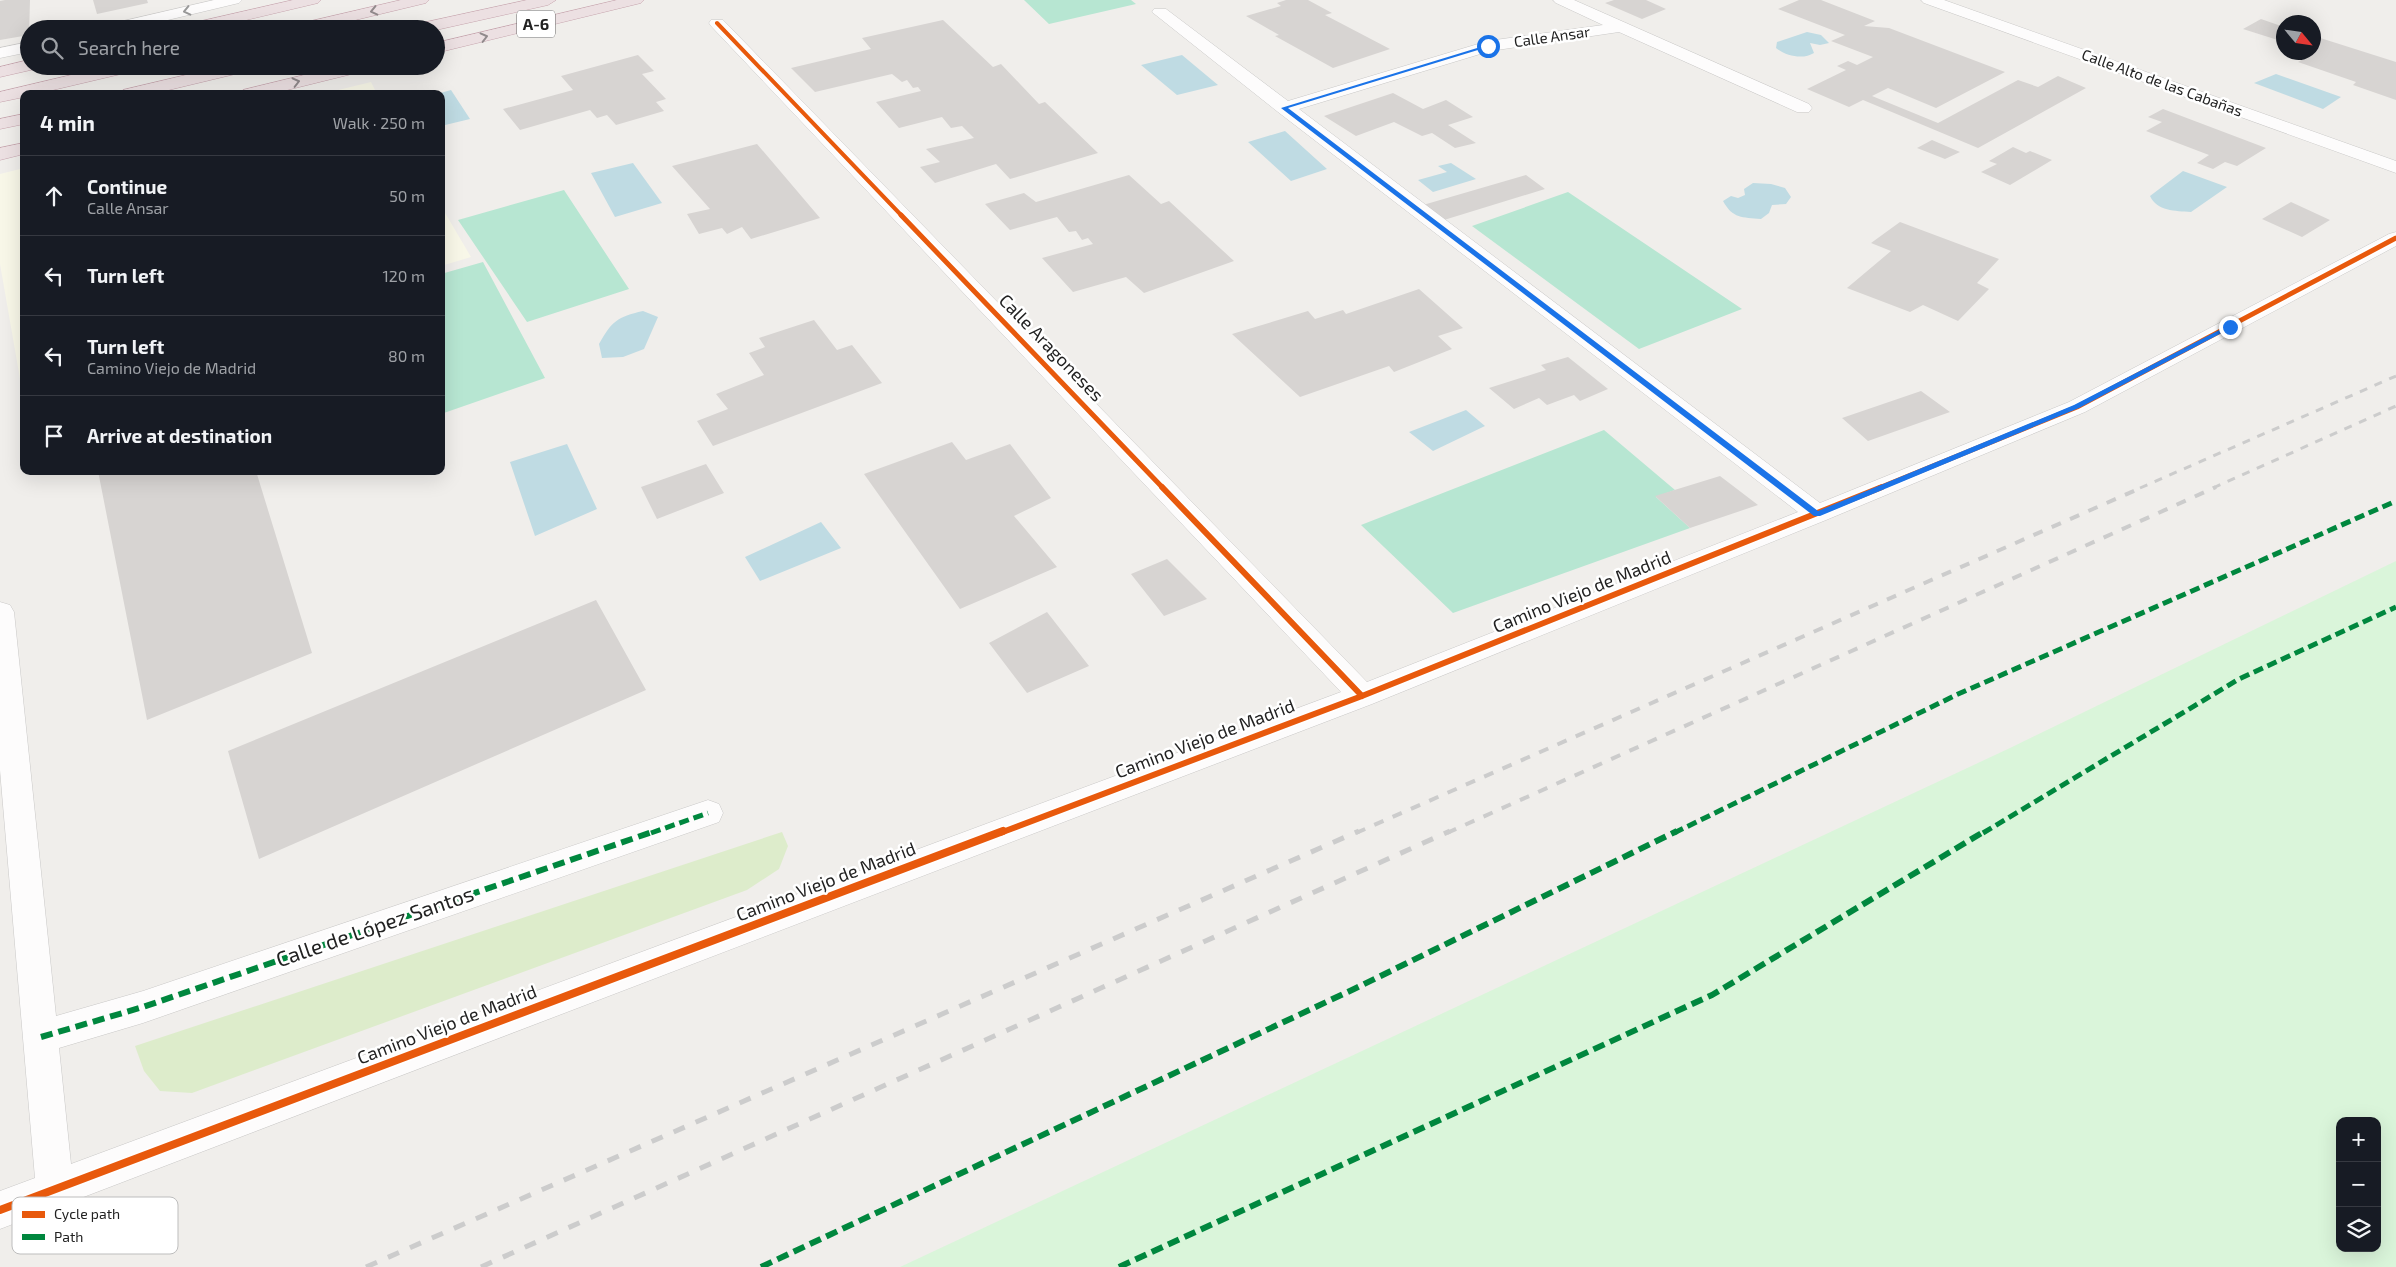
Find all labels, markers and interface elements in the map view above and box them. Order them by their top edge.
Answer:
one-way arrow [182,5,191,16]
one-way arrow [369,5,378,16]
road number: A-6 [517,10,555,38]
north arrow [2276,15,2321,60]
search box [20,20,445,75]
street label: Calle Ansar [1513,22,1591,50]
one-way arrow [479,32,488,43]
icon: search [38,34,66,62]
route start [1477,35,1500,58]
text: Search here [78,36,180,59]
street label: Calle Alto de las Cabañas [2079,45,2245,120]
one-way arrow [292,77,301,88]
text: 4 min [40,110,95,135]
text: Walk · 250 m [333,113,425,132]
text: Continue [87,175,167,198]
icon: ahead [40,182,68,210]
text: 50 m [389,186,425,205]
text: Calle Ansar [87,198,169,217]
icon: left [40,262,68,290]
text: Turn left [87,264,164,287]
text: 120 m [382,266,425,285]
street label: Calle Aragoneses [995,289,1108,406]
route end [2219,316,2242,339]
text: Turn left [87,335,164,358]
icon: left [40,342,68,370]
text: 80 m [388,346,425,365]
text: Camino Viejo de Madrid [87,358,256,377]
icon: arrive [40,422,68,450]
text: Arrive at destination [87,424,272,447]
street label: Camino Viejo de Madrid [1489,545,1674,637]
street label: Camino Viejo de Madrid [1112,694,1297,782]
street label: Camino Viejo de Madrid [733,837,918,925]
street label: Calle de López Santos [272,880,477,971]
street label: Camino Viejo de Madrid [354,980,539,1068]
map controls [2336,1117,2381,1252]
button: + [2336,1117,2381,1162]
button: − [2336,1162,2381,1207]
legend [12,1197,178,1254]
text: Cycle path [54,1205,120,1222]
button: layers [2336,1207,2381,1252]
text: Path [54,1228,83,1245]

